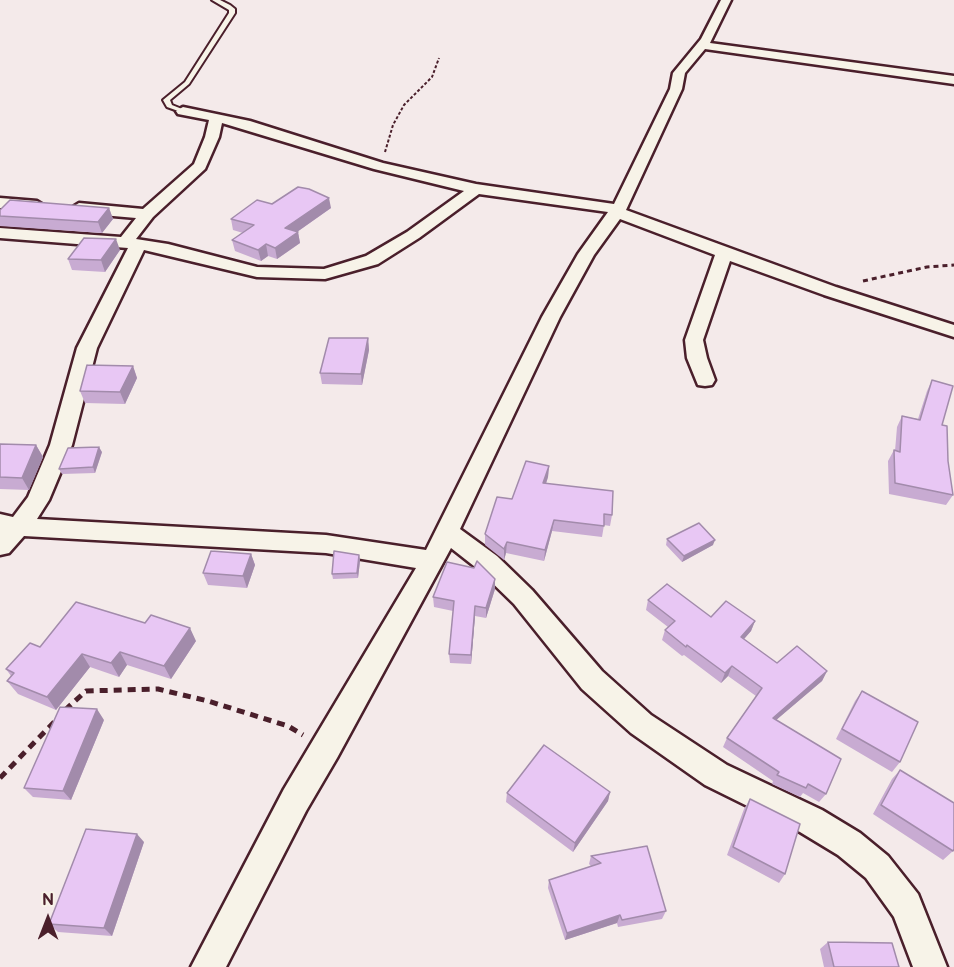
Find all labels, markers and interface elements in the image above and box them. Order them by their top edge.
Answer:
north arrow [18,889,78,949]
text: N [42,891,54,910]

